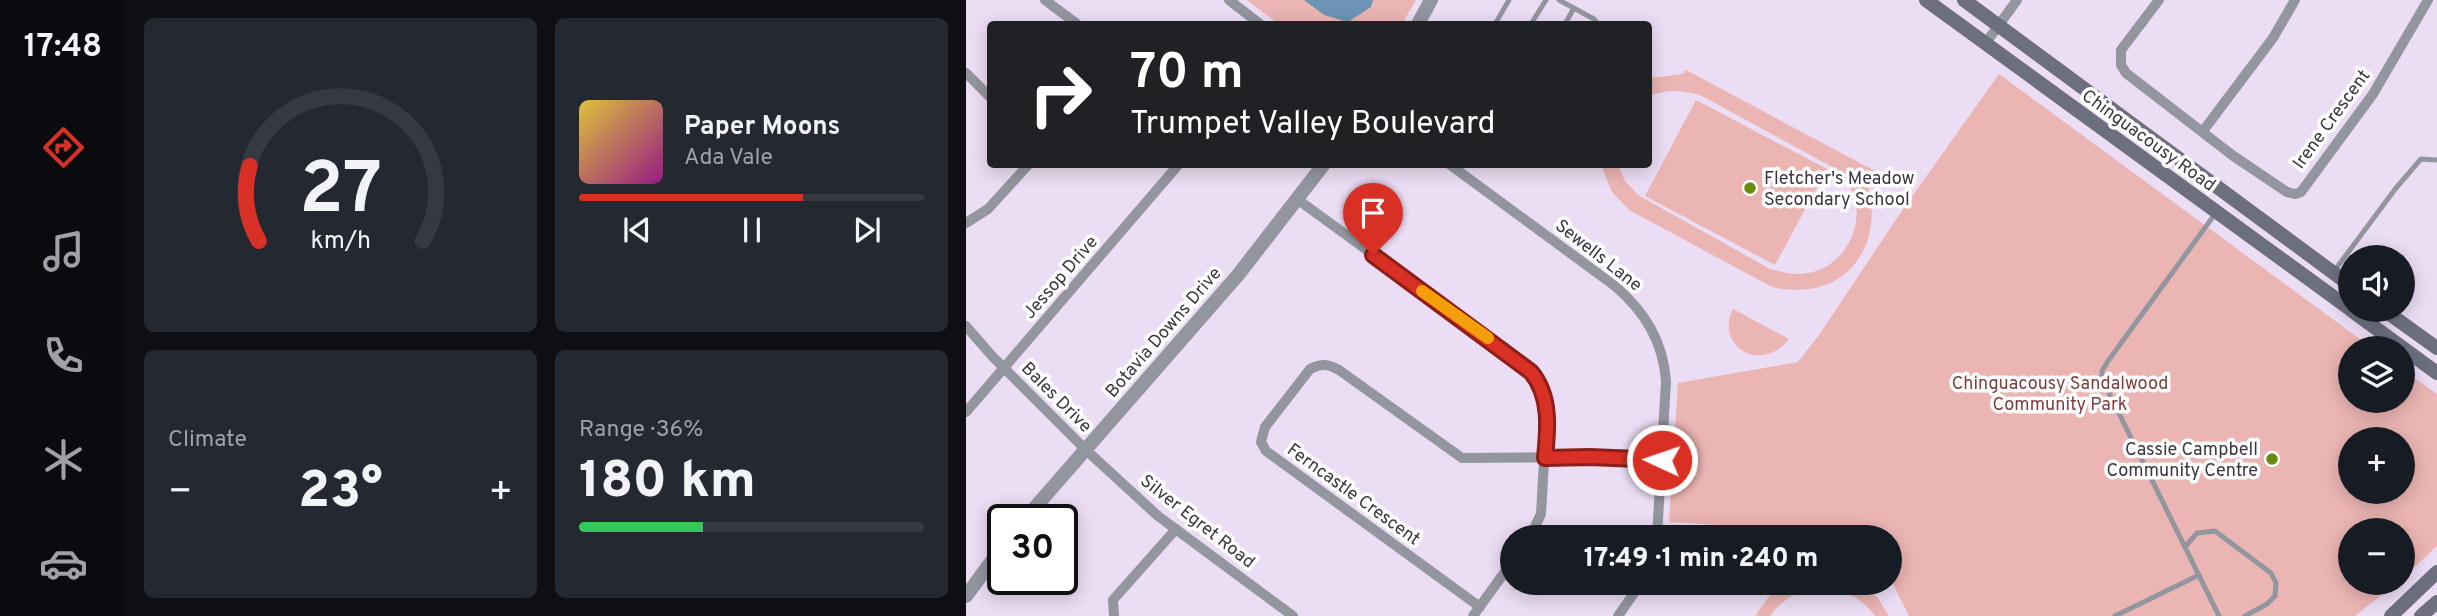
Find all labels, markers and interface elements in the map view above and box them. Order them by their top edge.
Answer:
text: 17:48 [24,28,102,68]
text: 70 m [1130,44,1244,106]
icon: right [1015,49,1106,140]
street label: Irene Crescent [2288,66,2376,174]
street label: Chinguacousy Road [2077,85,2220,197]
text: Trumpet Valley Boulevard [1130,105,1496,145]
text: Paper Moons [684,111,840,144]
icon: directions [39,123,88,172]
text: Ada Vale [684,144,773,173]
text: 27 [299,147,382,239]
place label: Fletcher's Meadow Secondary School [1764,168,1915,212]
marker: Fletcher's Meadow Secondary School [1742,180,1758,196]
pin [1343,183,1403,255]
icon: arrive [1354,194,1392,232]
icon: previous [618,211,656,249]
icon: pause [733,211,771,249]
icon: next [848,211,886,249]
street label: Sewells Lane [1550,215,1646,297]
text: km/h [310,226,371,258]
icon: music [39,227,88,276]
street label: Jessop Drive [1019,232,1104,324]
map controls [2338,245,2415,595]
button: sound [2338,245,2415,322]
street label: Botavia Downs Drive [1101,263,1227,403]
icon: phone [39,331,88,380]
button: layers [2338,336,2415,413]
street label: Bales Drive [1016,358,1096,438]
park label: Chinguacousy Sandalwood Community Park [1952,373,2168,417]
text: Range · 36% [579,416,703,445]
position arrow [1625,423,1699,497]
text: Climate [168,426,247,455]
button: + [2338,427,2415,504]
icon: climate [39,435,88,484]
street label: Ferncastle Crescent [1282,439,1424,551]
place label: Cassie Campbell Community Centre [2107,439,2258,483]
text: 180 km [579,450,756,516]
marker: Cassie Campbell Community Centre [2264,451,2280,467]
text: 23° [298,460,383,526]
text: − [168,469,193,518]
text: + [488,469,513,518]
street label: Silver Egret Road [1135,470,1259,574]
speed limit sign: 30 [987,504,1078,595]
button: − [2338,518,2415,595]
icon: car [39,539,88,588]
text: 17:49 · 1 min · 240 m [1584,543,1818,576]

